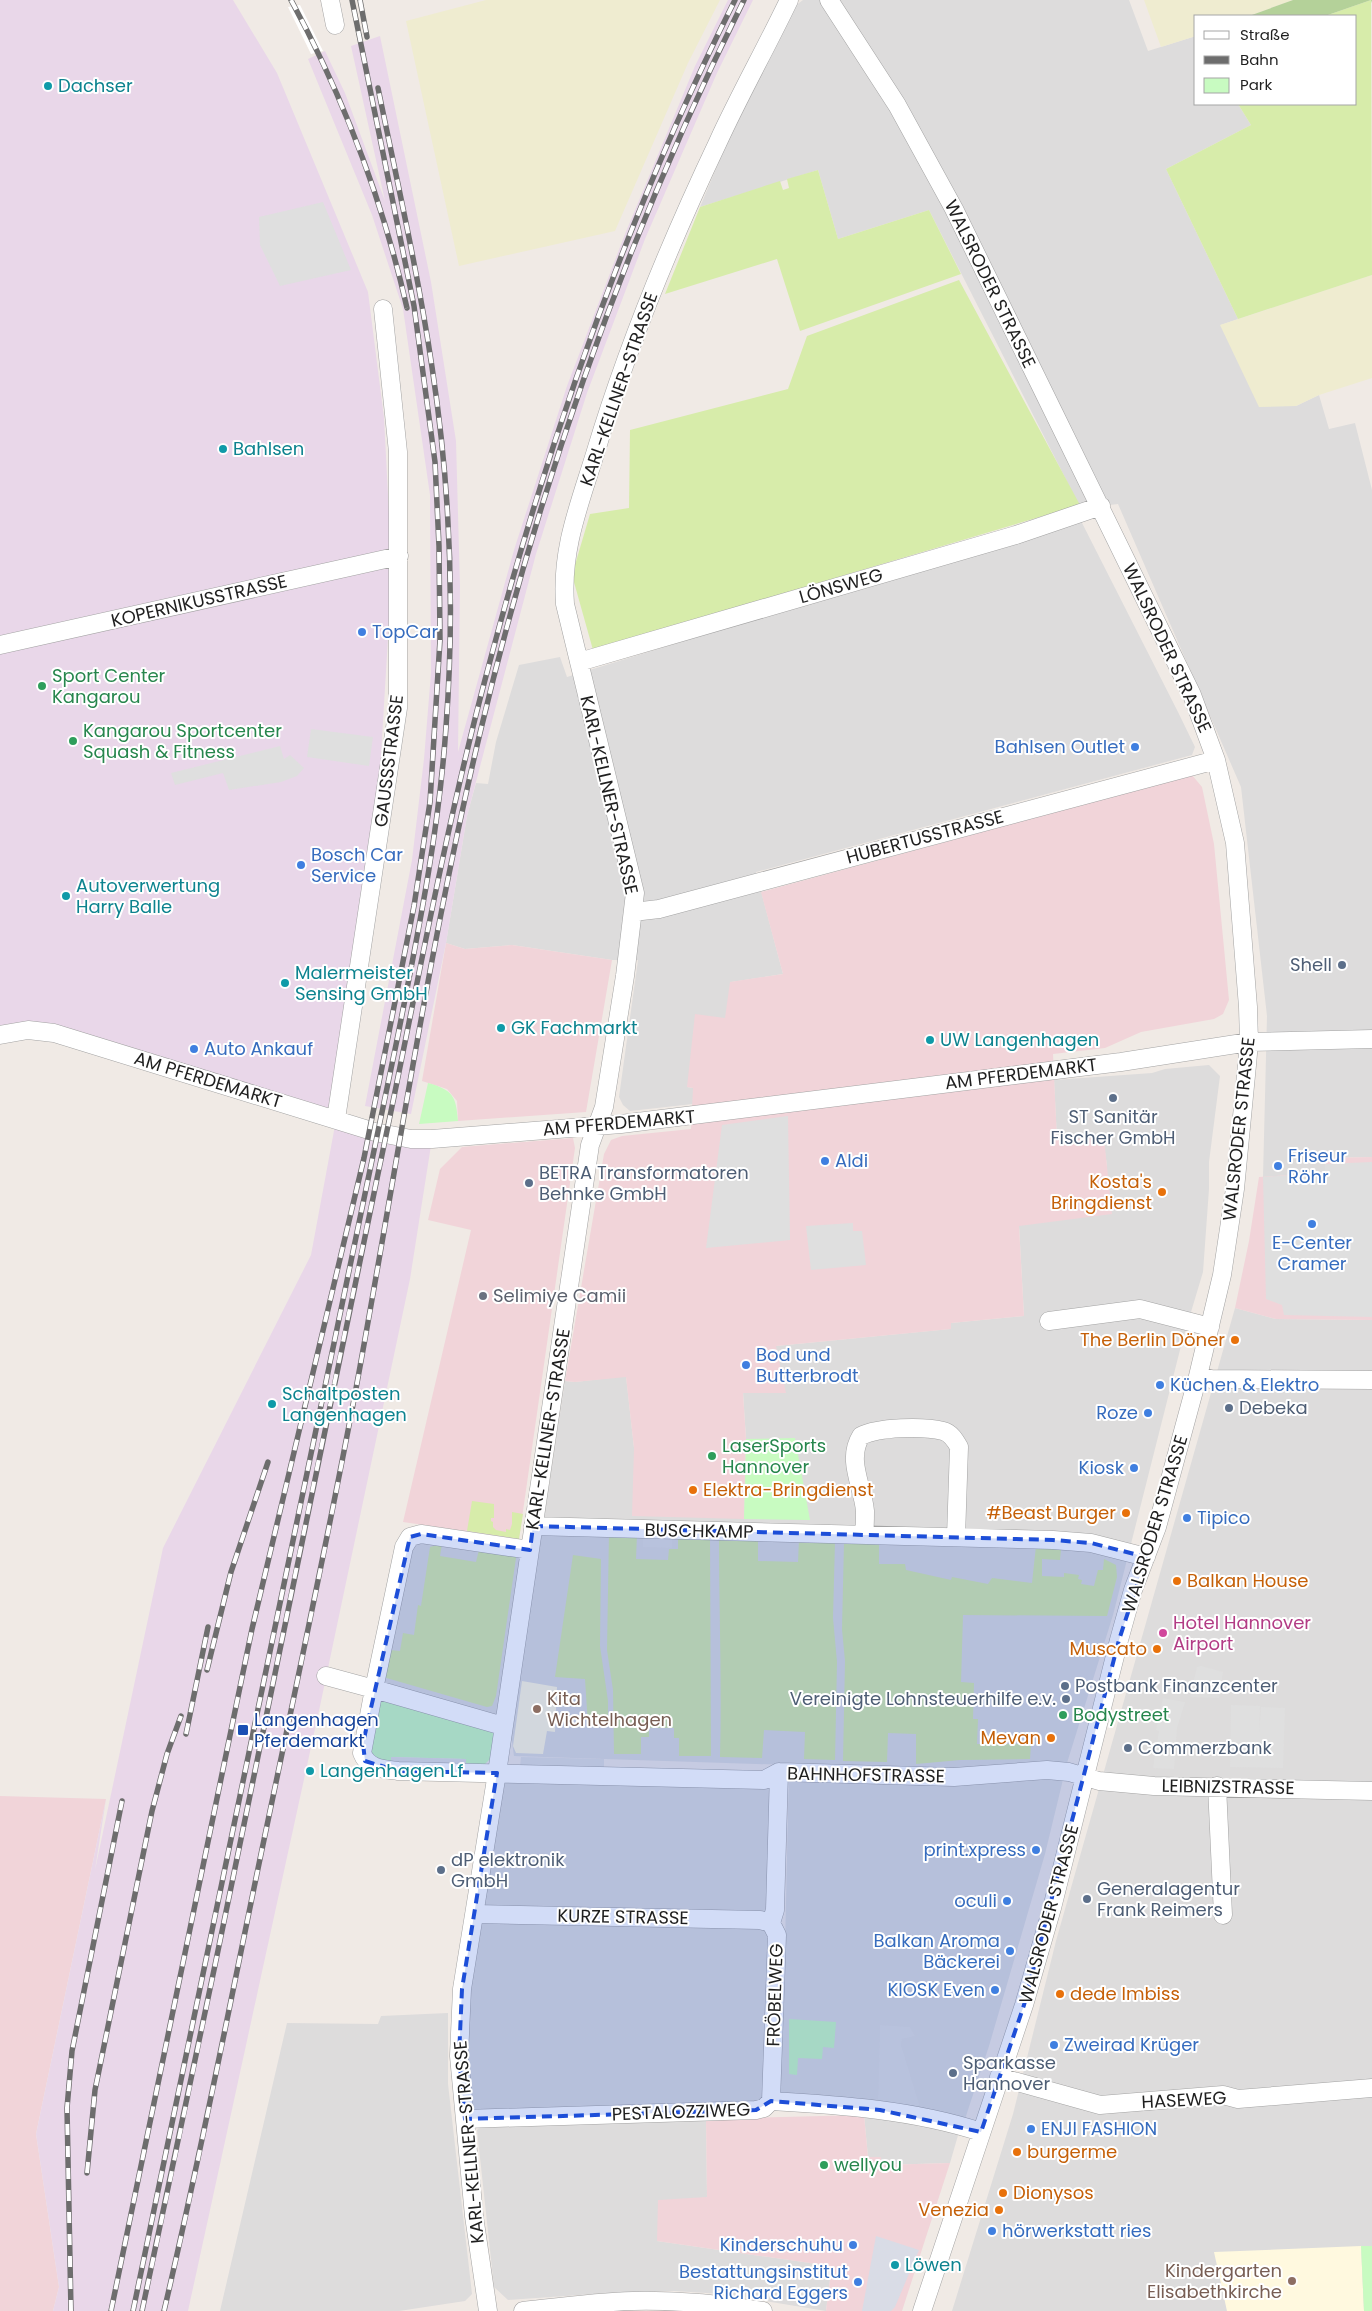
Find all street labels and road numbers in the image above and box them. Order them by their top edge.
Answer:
street label: WALSRODER STRASSE [939,195,1042,372]
street label: KARL-KELLNER-STRASSE [574,289,663,489]
street label: WALSRODER STRASSE [1117,559,1218,737]
street label: LÖNSWEG [796,562,886,609]
street label: KOPERNIKUSSTRASSE [108,568,289,633]
street label: GAUSSSTRASSE [368,693,409,829]
street label: KARL-KELLNER-STRASSE [574,693,645,897]
street label: HUBERTUSSTRASSE [843,803,1006,870]
street label: WALSRODER STRASSE [1216,1036,1261,1222]
street label: AM PFERDEMARKT [131,1045,285,1114]
street label: AM PFERDEMARKT [943,1052,1099,1095]
street label: AM PFERDEMARKT [542,1103,697,1142]
street label: KARL-KELLNER-STRASSE [519,1326,576,1531]
street label: WALSRODER STRASSE [1116,1432,1193,1616]
street label: BUSCHKAMP [644,1517,754,1544]
street label: BAHNHOFSTRASSE [787,1761,945,1788]
street label: LEIBNIZSTRASSE [1161,1773,1295,1800]
street label: WALSRODER STRASSE [1013,1821,1084,2006]
street label: KURZE STRASSE [557,1903,689,1930]
street label: FRÖBELWEG [760,1943,789,2047]
street label: KARL-KELLNER-STRASSE [447,2040,490,2245]
street label: HASEWEG [1141,2085,1227,2114]
street label: PESTALOZZIWEG [611,2097,751,2126]

